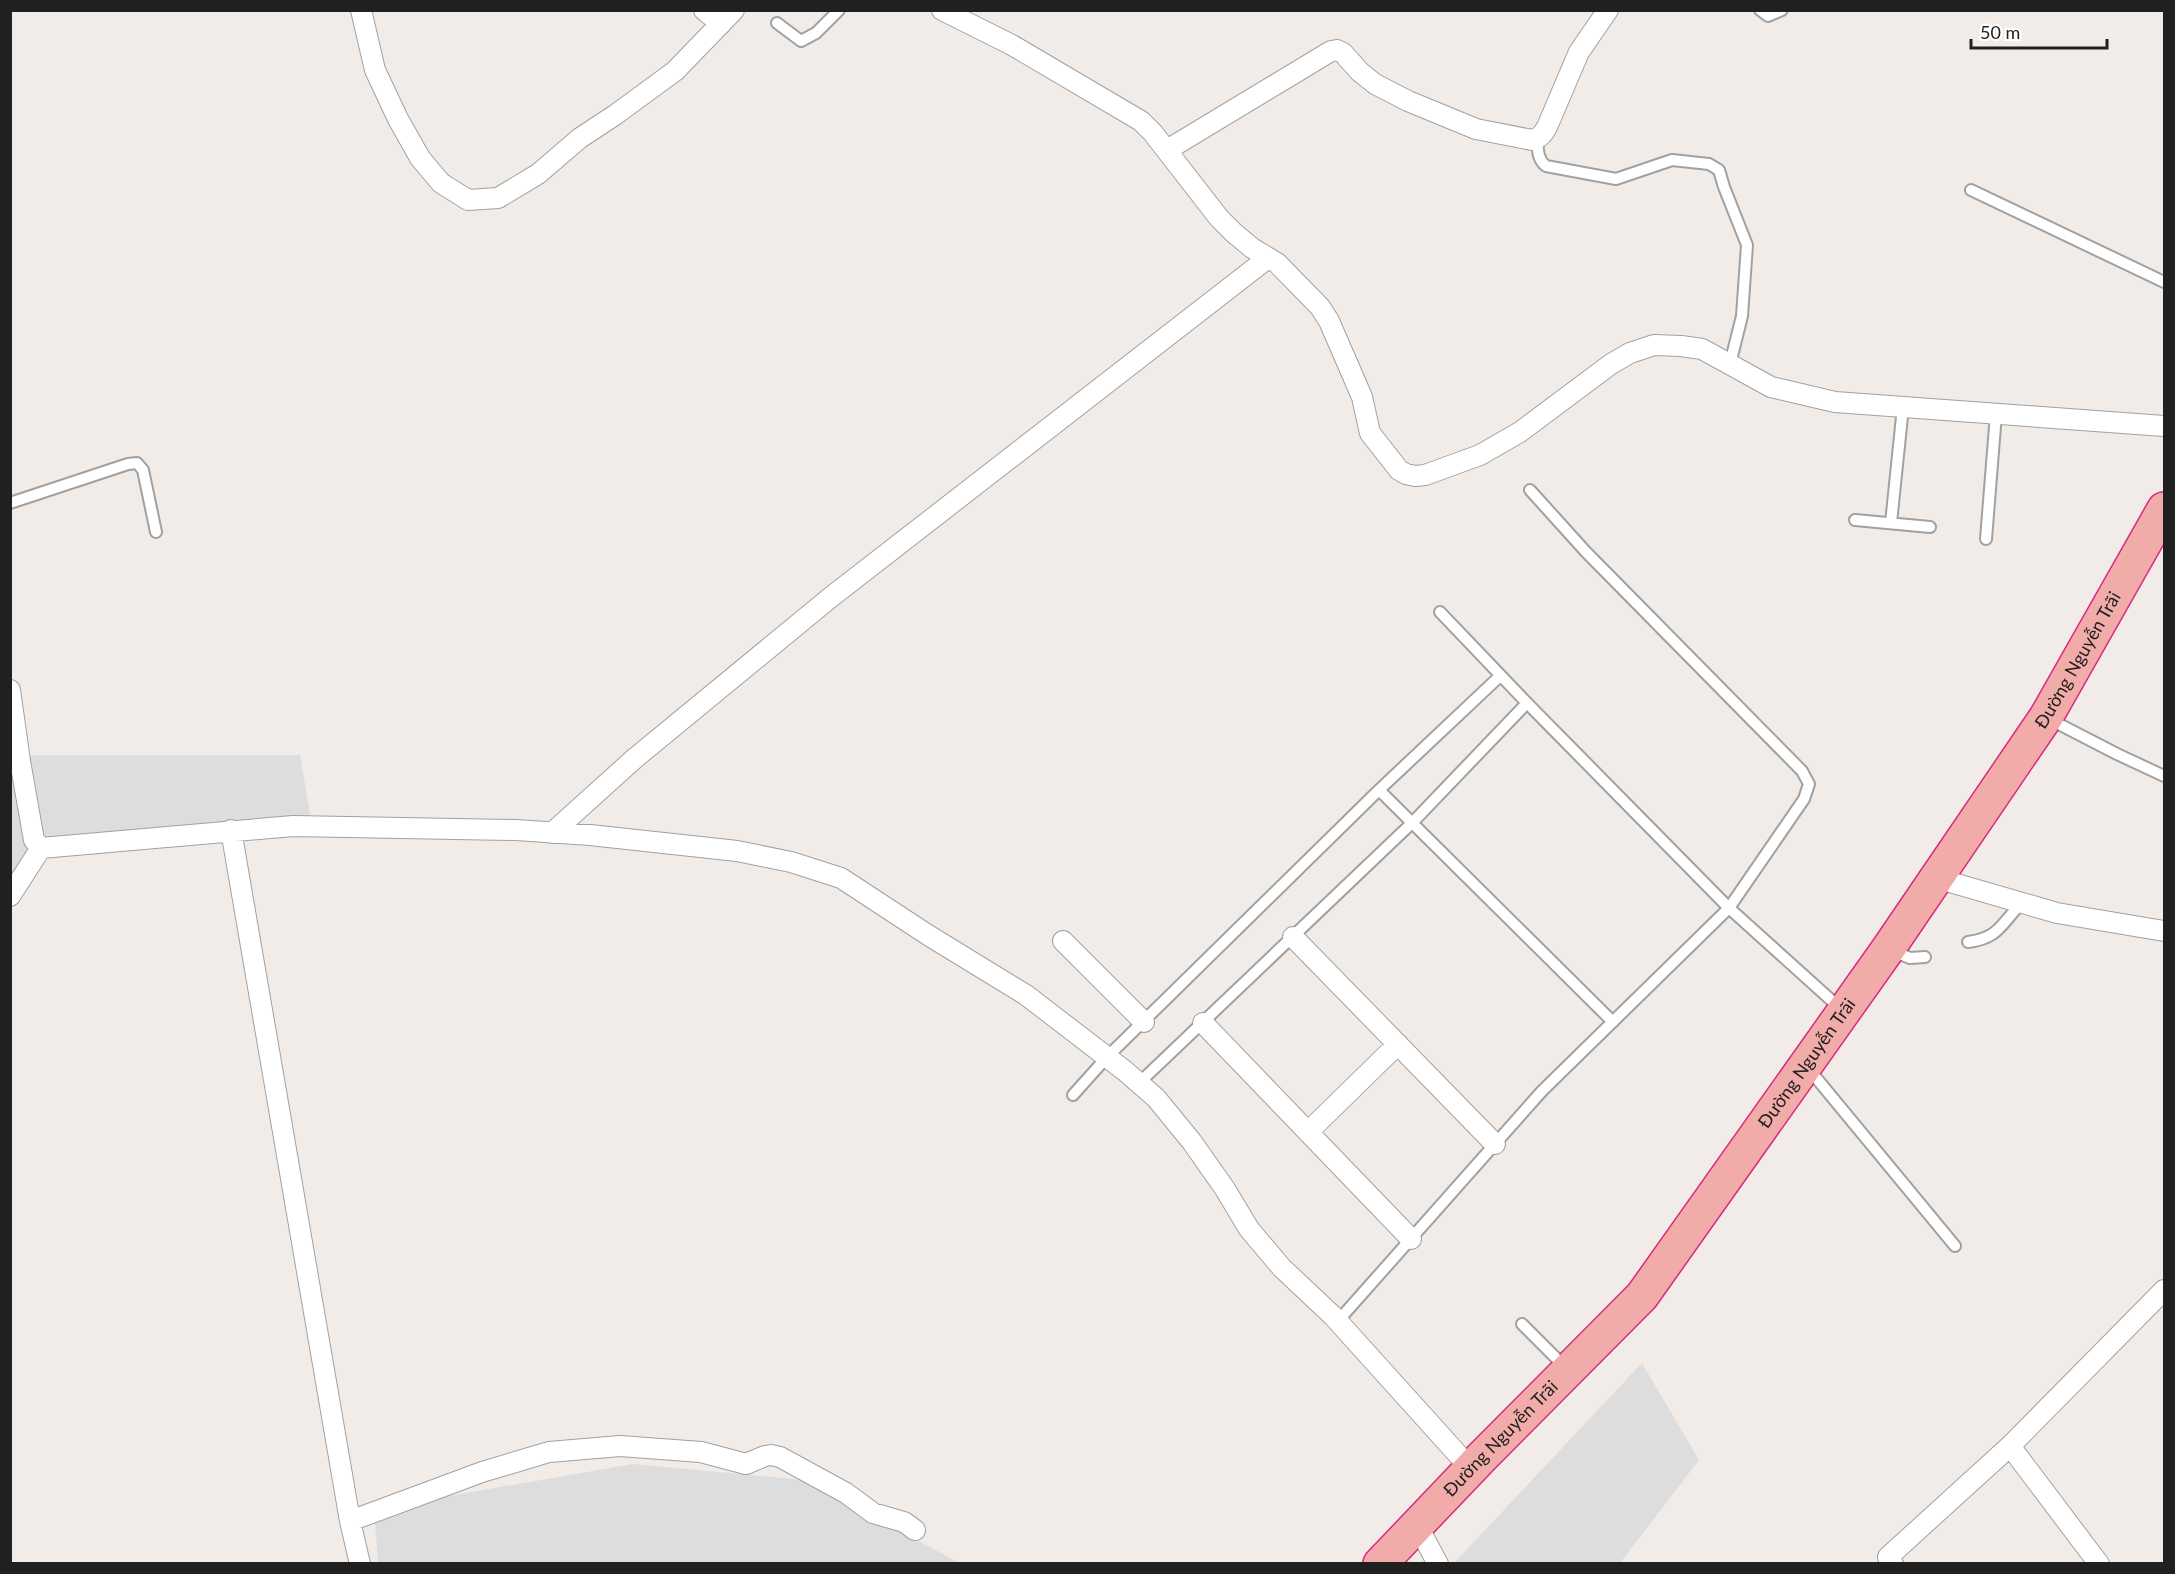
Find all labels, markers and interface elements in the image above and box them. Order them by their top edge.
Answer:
scale bar [1971,12,2108,50]
text: 50 m [1980,21,2020,43]
street label: Đường Nguyễn Trãi [2029,587,2125,732]
street label: Đường Nguyễn Trãi [1753,994,1860,1132]
street label: Đường Nguyễn Trãi [1438,1375,1562,1501]

